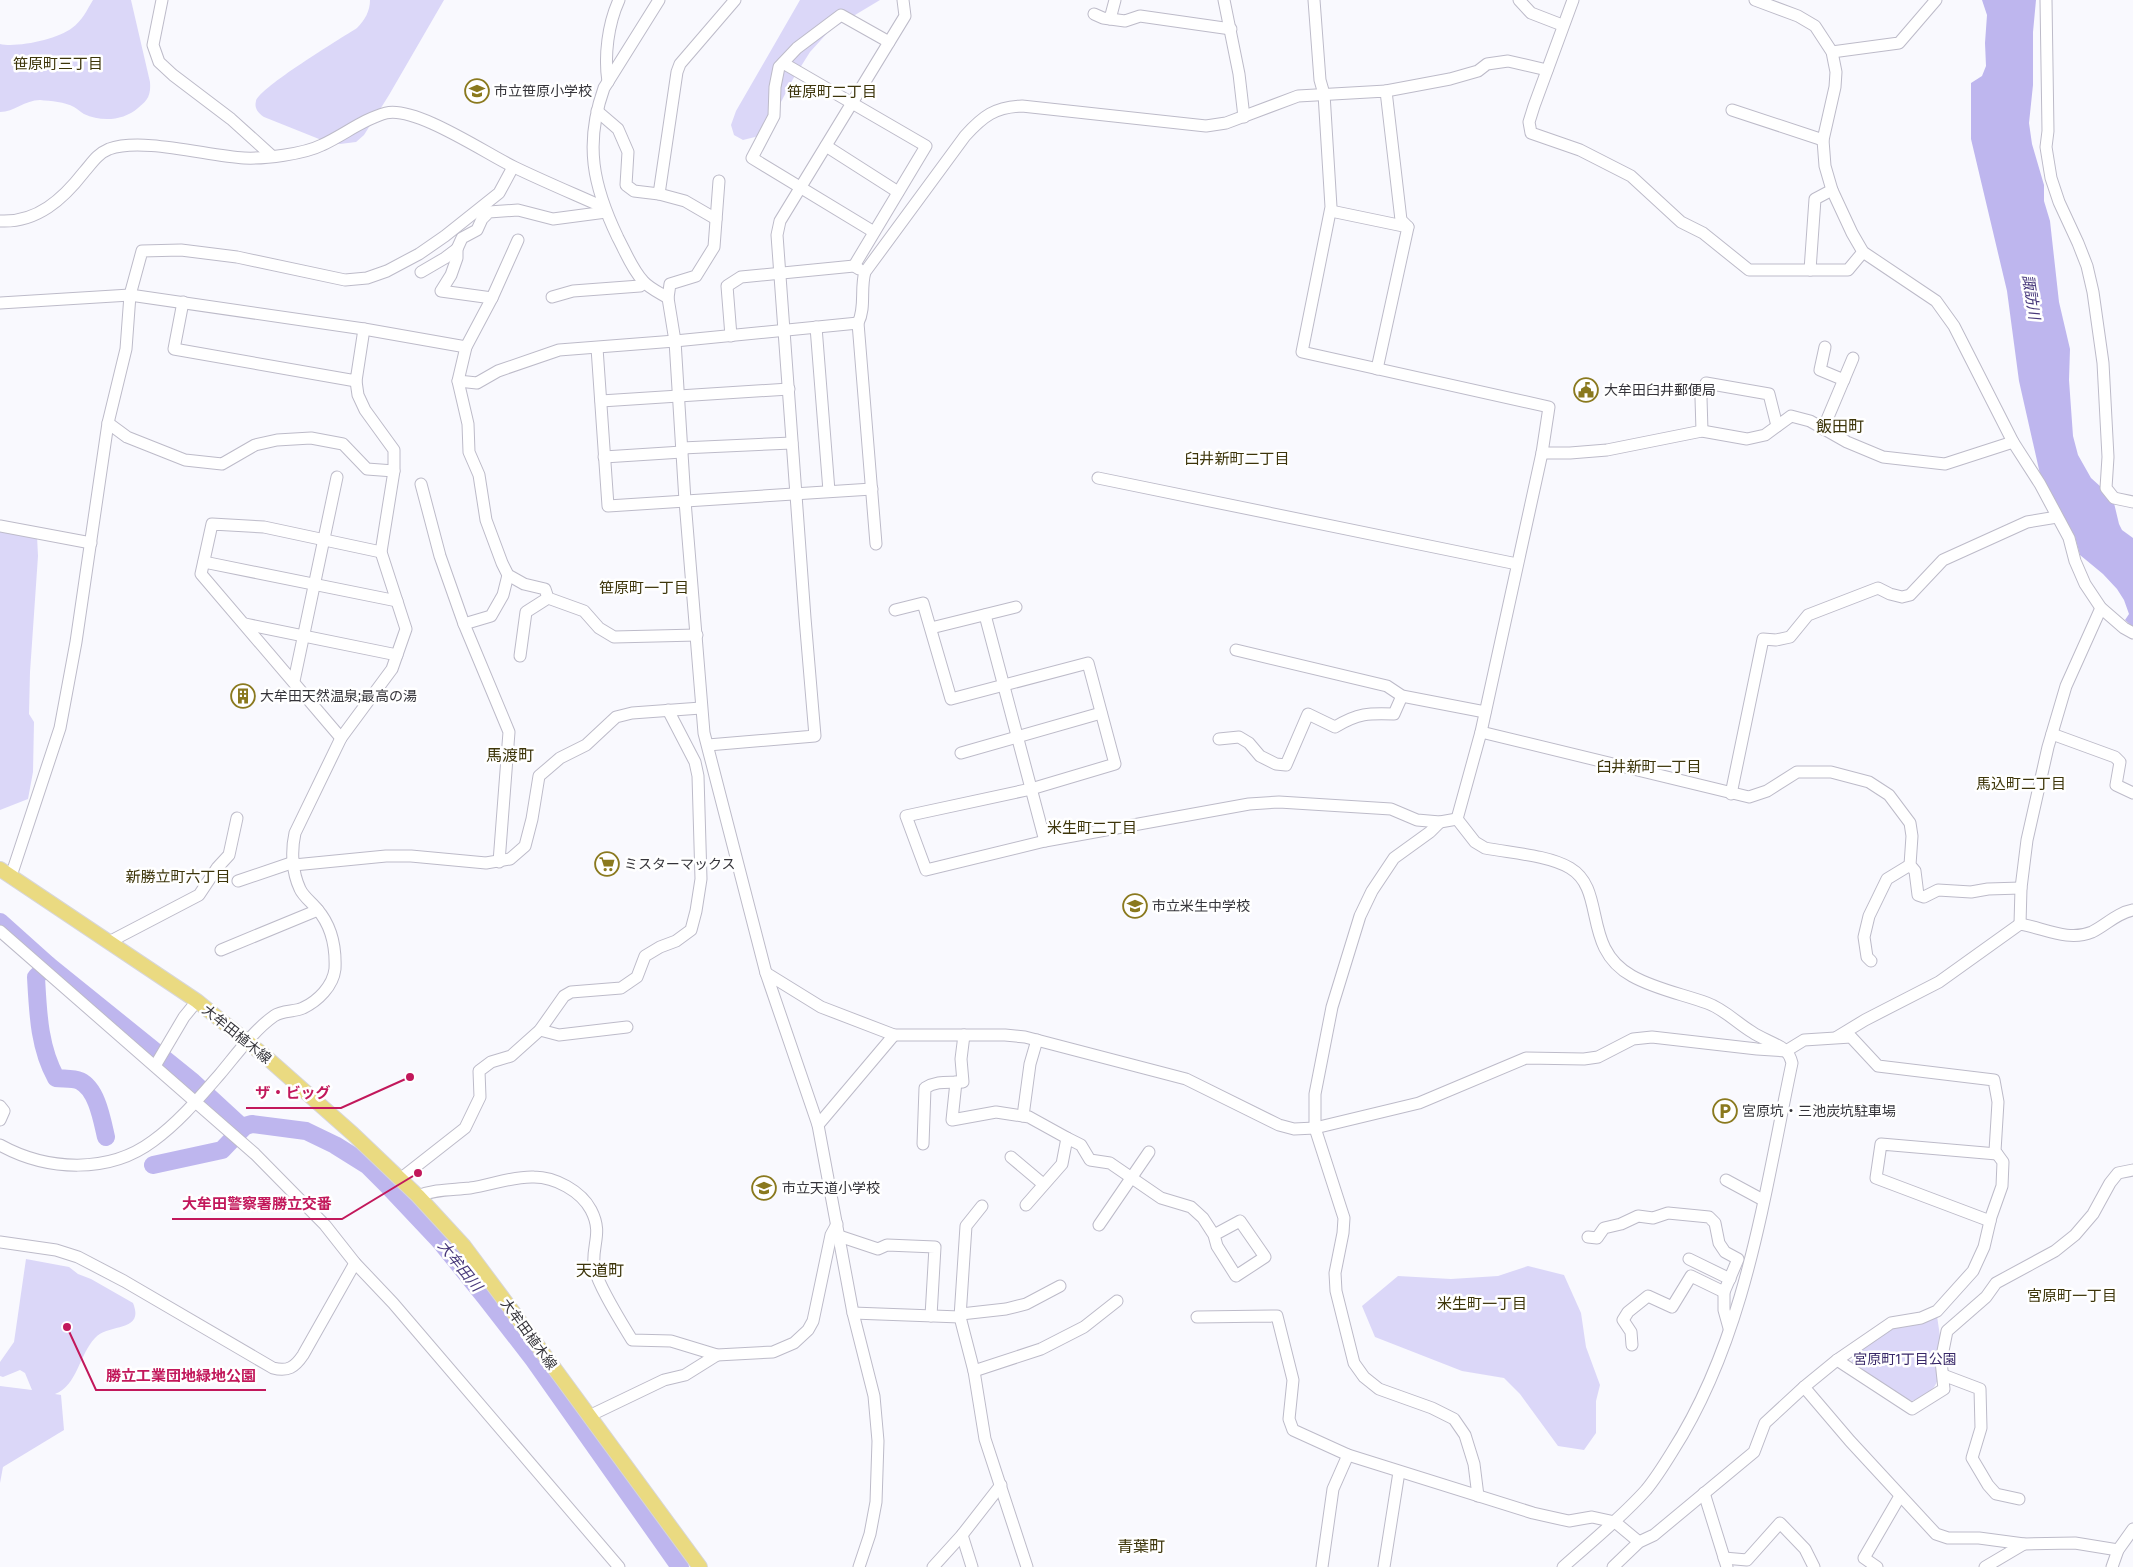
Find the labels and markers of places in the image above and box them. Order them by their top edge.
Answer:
school or university icon: 市立笹原小学校 [464,78,490,104]
place label: 市立笹原小学校 [494,83,592,100]
public building icon: 大牟田臼井郵便局 [1573,377,1599,403]
place label: 大牟田臼井郵便局 [1604,382,1716,399]
building icon: 大牟田天然温泉;最高の湯 [230,683,256,709]
place label: 大牟田天然温泉;最高の湯 [260,688,417,705]
supermarket icon: ミスターマックス [594,851,620,877]
place label: ミスターマックス [624,856,736,873]
school or university icon: 市立米生中学校 [1122,893,1148,919]
place label: 市立米生中学校 [1152,898,1250,915]
callout: ザ・ビッグ [246,1078,341,1108]
parking icon: 宮原坑・三池炭坑駐車場 [1712,1098,1738,1124]
place label: 宮原坑・三池炭坑駐車場 [1742,1103,1896,1120]
school or university icon: 市立天道小学校 [751,1175,777,1201]
place label: 市立天道小学校 [782,1180,880,1197]
callout: 大牟田警察署勝立交番 [172,1189,342,1219]
callout: 勝立工業団地緑地公園 [96,1360,266,1390]

